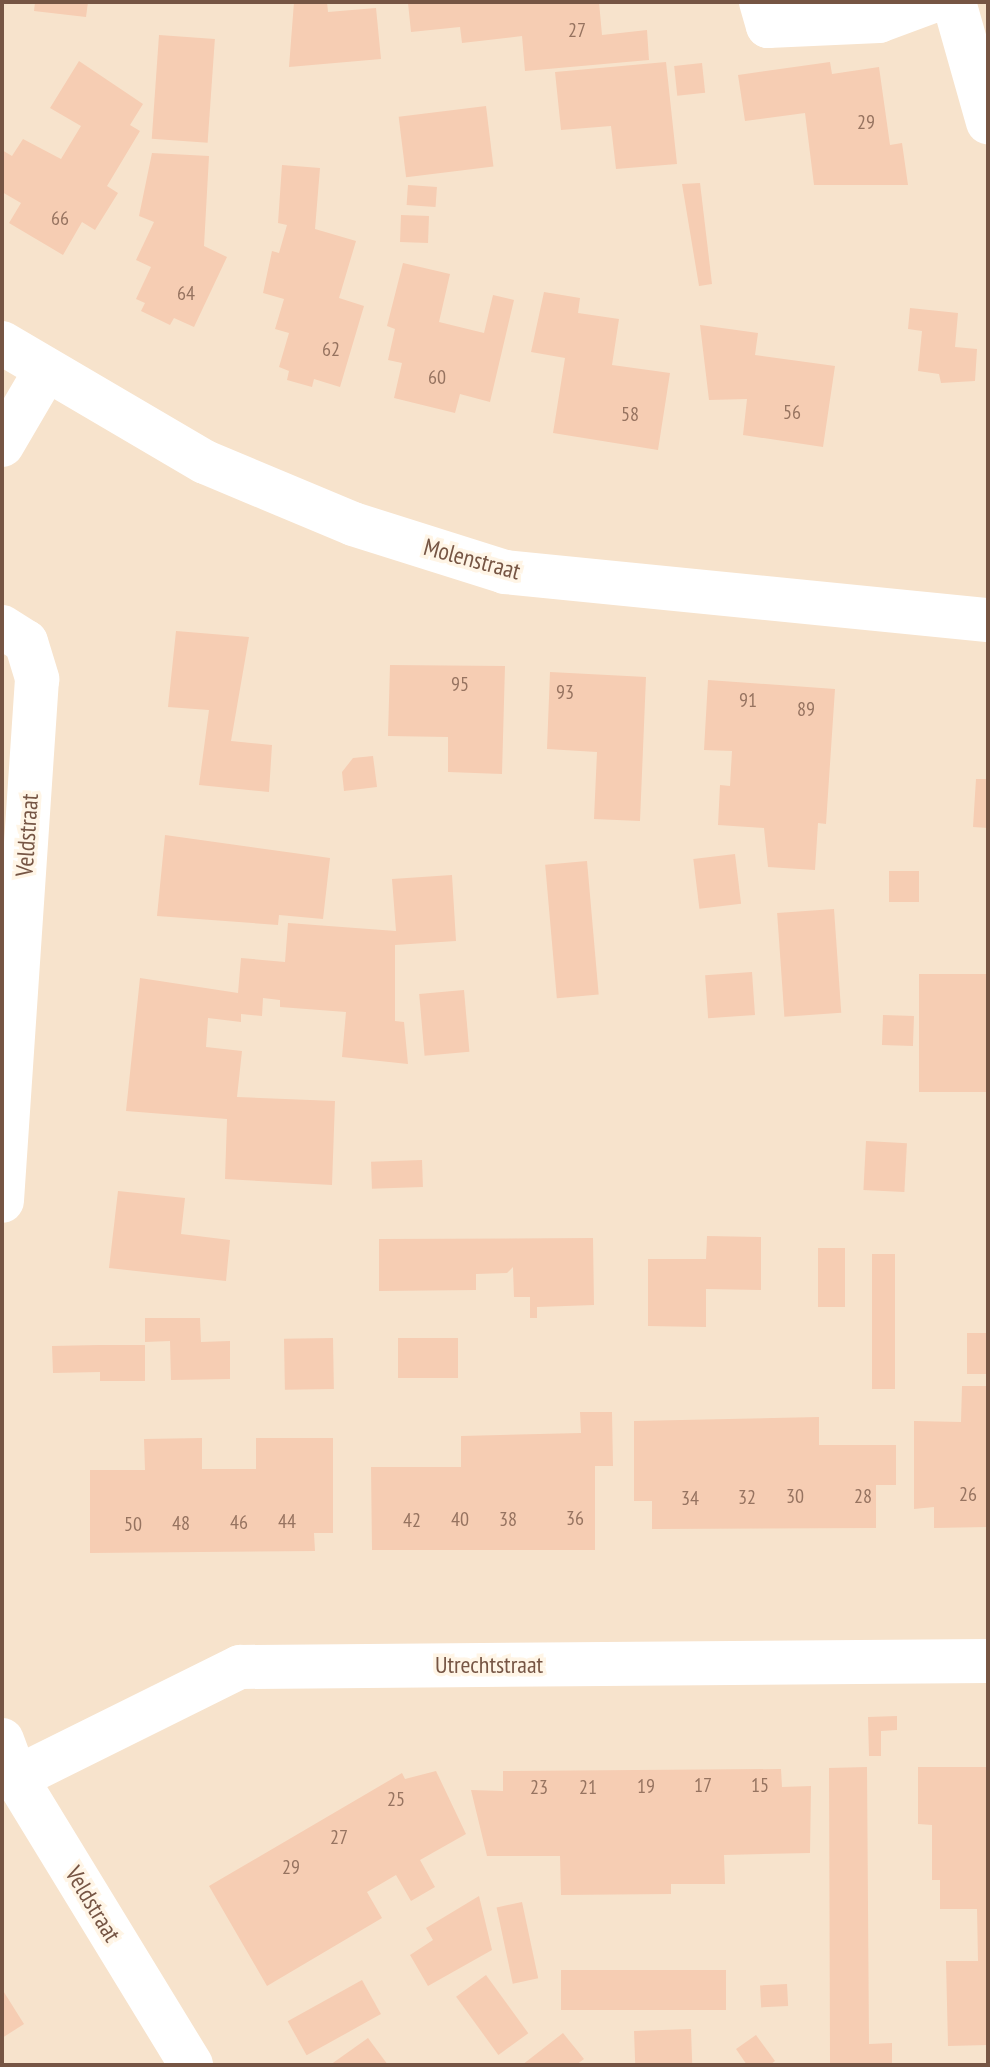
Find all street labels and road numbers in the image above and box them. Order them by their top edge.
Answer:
street label: Molenstraat [421,532,523,586]
street label: Veldstraat [10,793,44,877]
street label: Utrechtstraat [435,1651,543,1679]
street label: Veldstraat [59,1861,127,1947]

